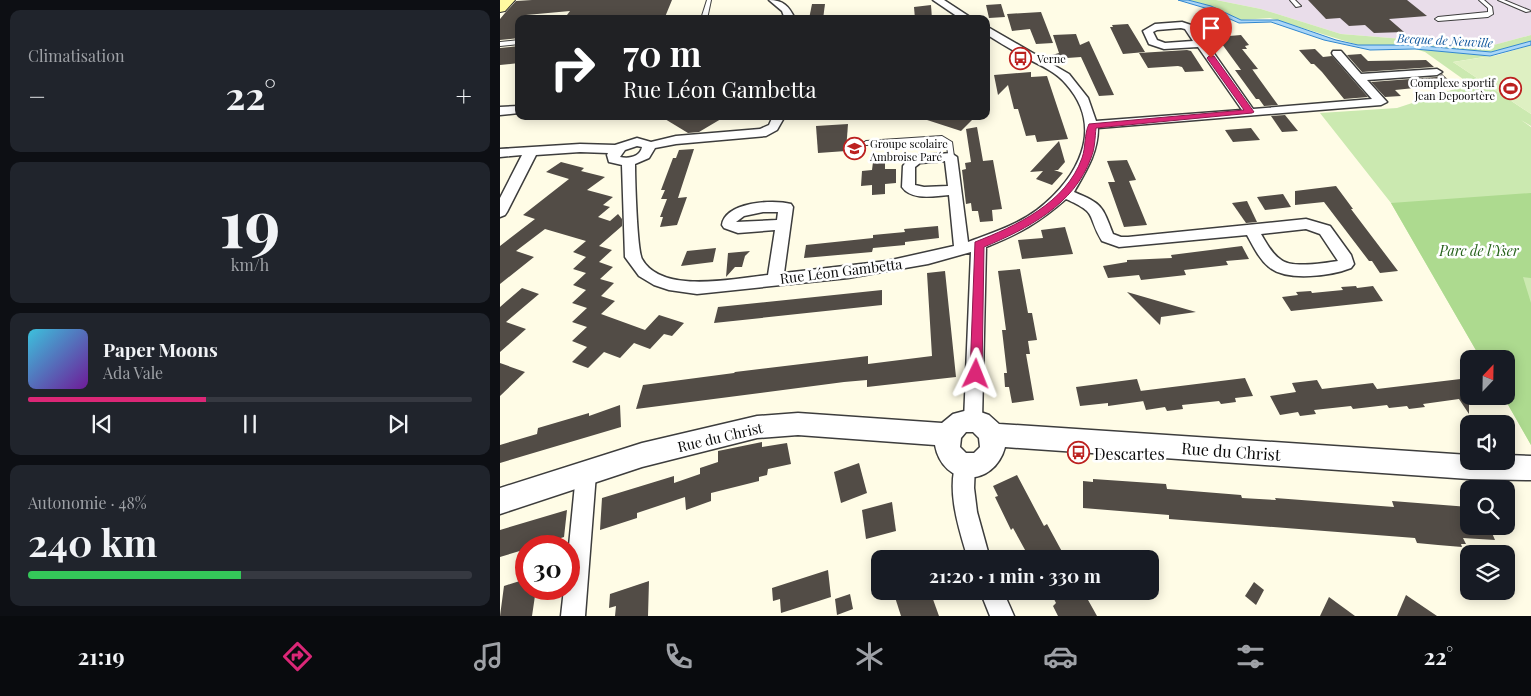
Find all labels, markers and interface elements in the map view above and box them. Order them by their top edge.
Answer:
pin [1190,7,1232,58]
icon: arrive [1197,14,1225,42]
text: 70 m [623,29,701,76]
water label: Becque de Neuville [1396,29,1493,51]
icon: right [540,35,605,100]
text: Climatisation [28,45,125,66]
bus stop icon: Verne [1009,46,1033,70]
place label: Verne [1036,51,1066,66]
text: 22° [226,69,276,120]
text: Rue Léon Gambetta [623,74,816,104]
place label: Complexe sportif Jean Depoortère [1410,75,1496,103]
sports icon: Complexe sportif Jean Depoortère [1499,76,1523,100]
text: − [28,77,46,114]
text: + [456,77,472,114]
place label: Groupe scolaire Ambroise Paré [869,136,948,164]
school or university icon: Groupe scolaire Ambroise Paré [842,137,866,161]
text: 19 [220,178,280,264]
park label: Parc de l'Yser [1438,241,1520,260]
text: km/h [231,254,269,275]
street label: Rue Léon Gambetta [779,254,903,288]
text: Paper Moons [103,336,218,362]
position arrow [949,347,1001,399]
north arrow [1460,350,1515,405]
map controls [1460,350,1515,600]
text: Ada Vale [103,362,163,383]
icon: previous [88,410,116,438]
icon: pause [236,410,264,438]
icon: next [384,410,412,438]
button: sound [1460,415,1515,470]
street label: Rue du Christ [676,418,766,456]
street label: Rue du Christ [1181,437,1282,465]
bus stop icon: Descartes [1066,441,1090,465]
place label: Descartes [1094,443,1165,464]
button: search [1460,480,1515,535]
text: Autonomie · 48% [28,492,147,513]
text: 240 km [28,516,157,567]
speed limit sign: 30 [515,535,580,600]
button: layers [1460,545,1515,600]
text: 21:20 · 1 min · 330 m [929,562,1101,588]
icon: directions [280,639,315,674]
icon: music [471,639,506,674]
icon: phone [661,639,696,674]
icon: climate [852,639,887,674]
icon: car [1043,639,1078,674]
icon: filters [1233,639,1268,674]
text: 21:19 [78,641,125,671]
text: 22° [1424,641,1453,671]

